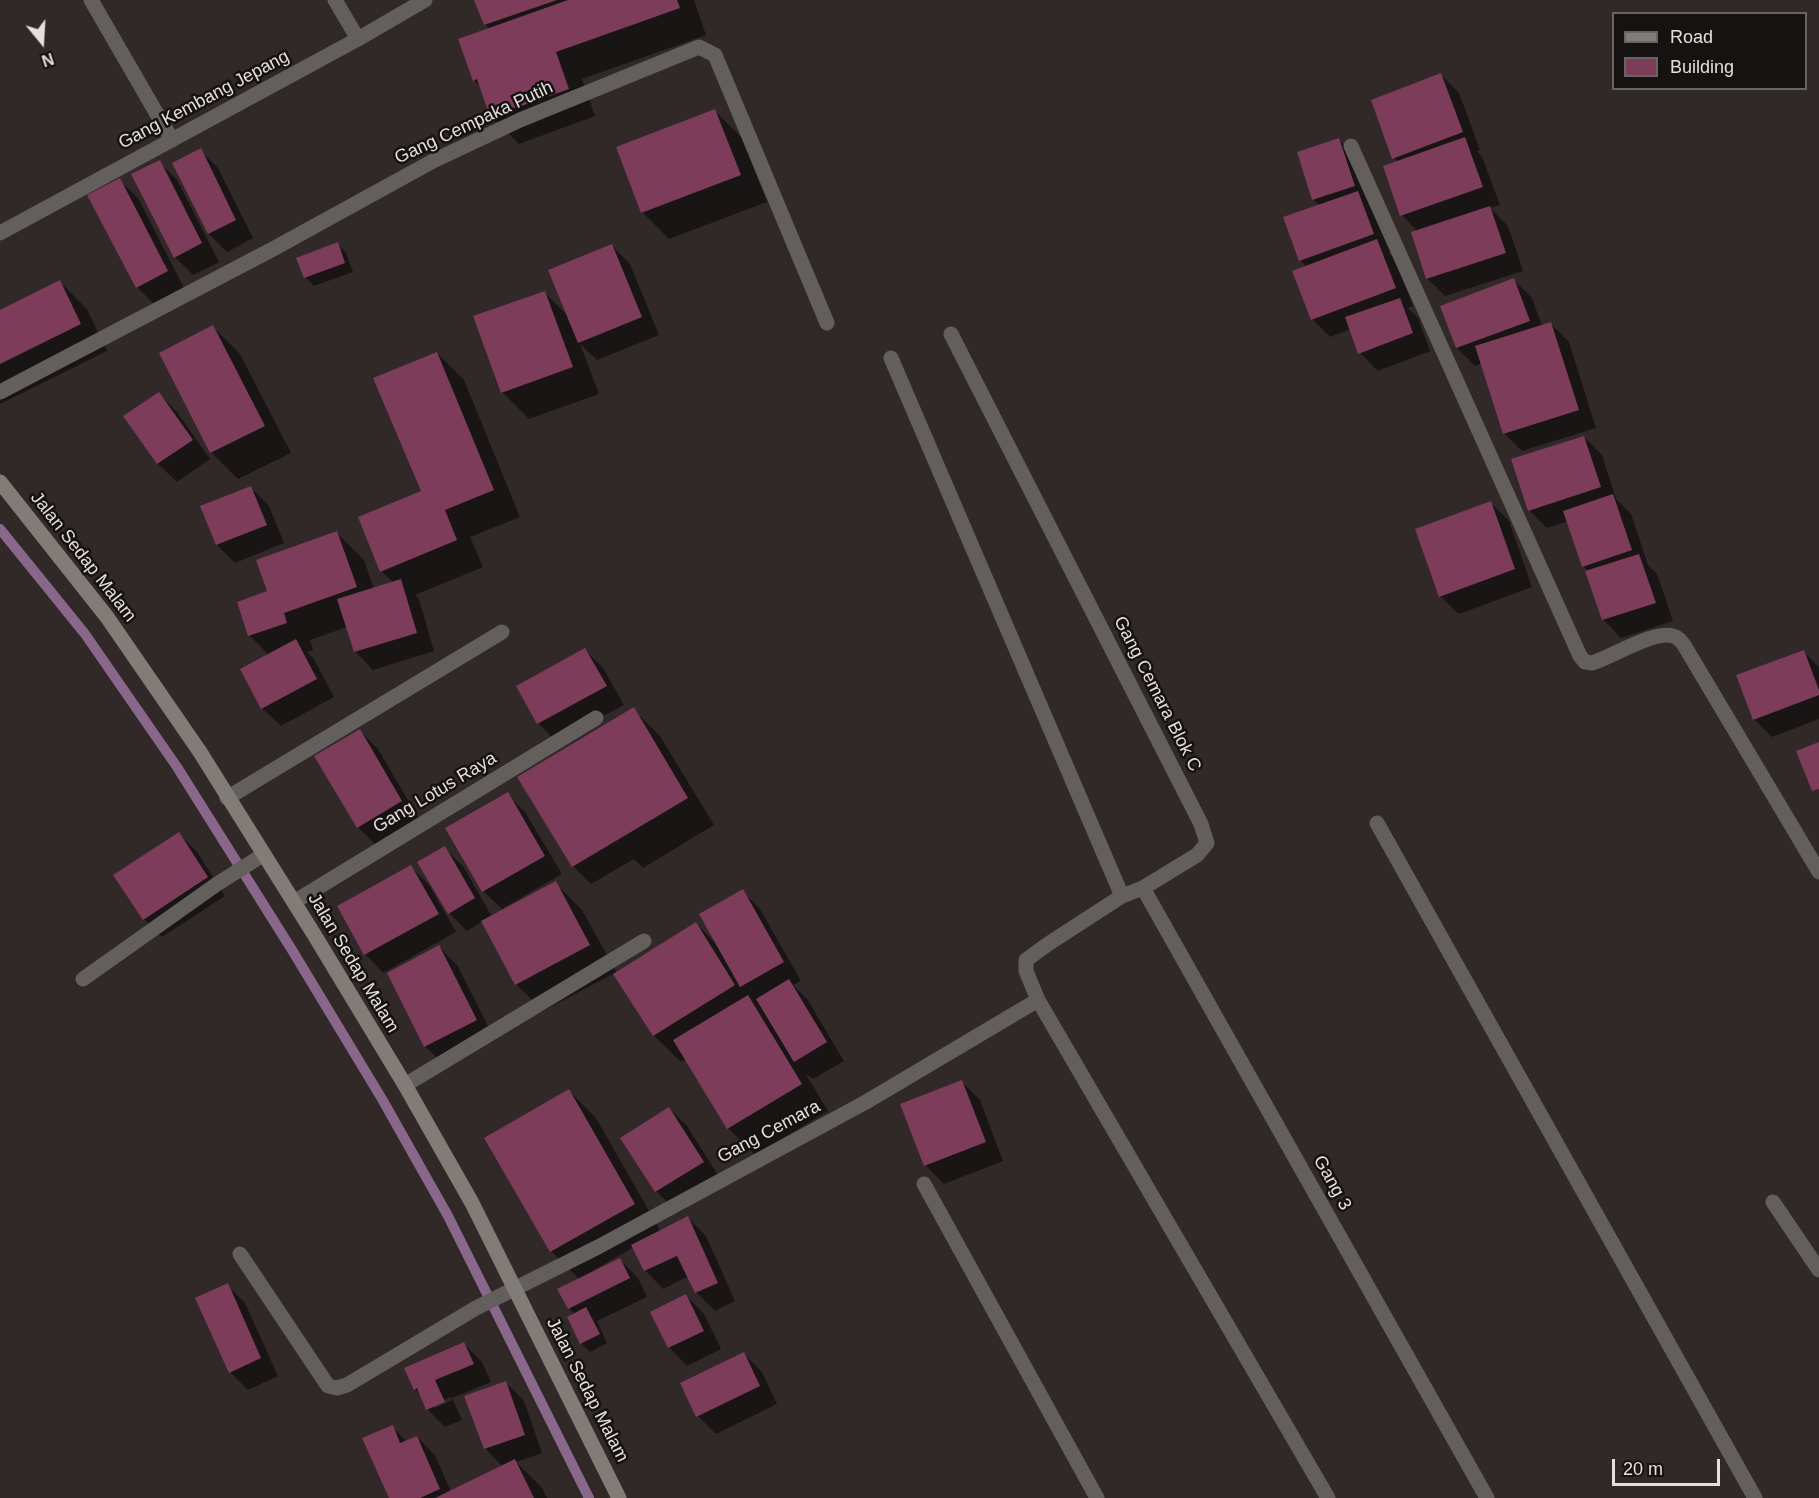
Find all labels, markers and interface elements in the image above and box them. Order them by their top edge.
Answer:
north arrow [12,12,72,72]
legend [1612,12,1807,90]
text: Road [1670,27,1713,47]
street label: Gang Kembang Jepang [115,46,293,154]
text: N [40,50,56,69]
text: Building [1670,57,1734,77]
street label: Gang Cempaka Putih [391,77,557,169]
street label: Jalan Sedap Malam [26,488,140,626]
street label: Gang Cemara Blok C [1109,613,1205,775]
street label: Gang Lotus Raya [369,748,501,838]
street label: Jalan Sedap Malam [303,889,403,1037]
street label: Gang Cemara [714,1096,824,1168]
street label: Gang 3 [1308,1152,1356,1214]
street label: Jalan Sedap Malam [541,1314,633,1466]
scale bar [1615,1447,1723,1485]
text: 20 m [1623,1459,1663,1479]

